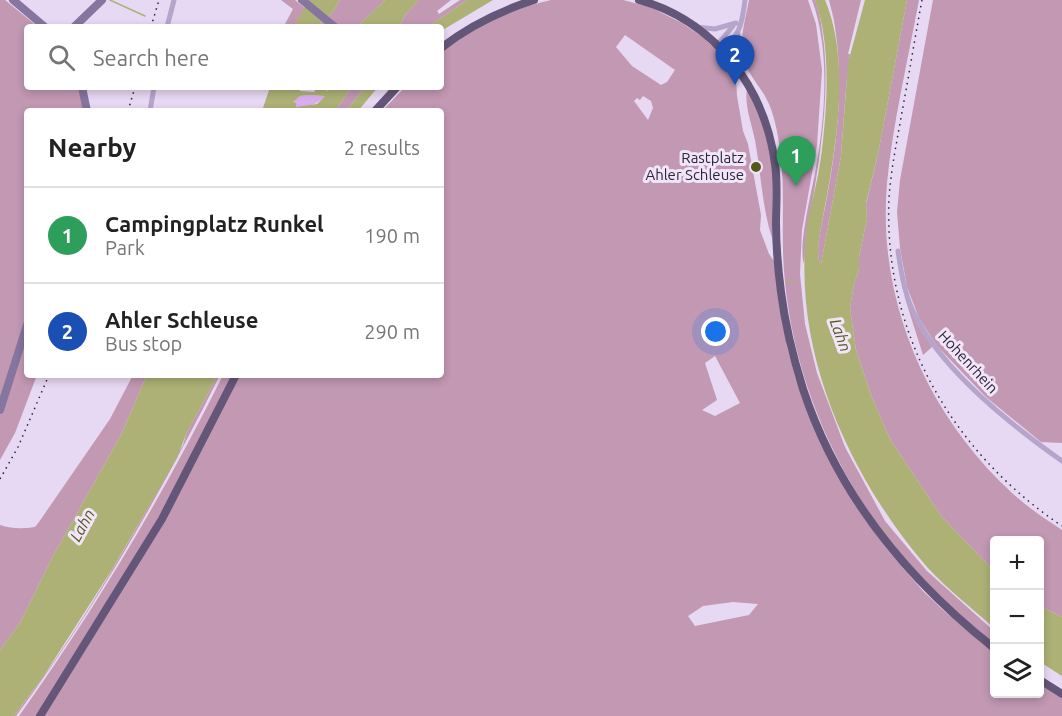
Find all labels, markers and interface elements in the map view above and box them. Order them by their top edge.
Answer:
search box [24,24,444,90]
pin: 2 [716,36,754,85]
icon: search [45,41,78,74]
text: Search here [93,45,209,70]
text: Nearby [48,133,136,162]
text: 2 results [344,136,420,159]
pin: 1 [776,136,816,186]
place label: Rastplatz Ahler Schleuse [645,149,744,183]
marker: Rastplatz Ahler Schleuse [749,160,763,174]
text: Campingplatz Runkel [105,211,324,236]
text: 1 [62,224,73,247]
text: 190 m [364,224,420,247]
text: Park [105,236,145,259]
text: Ahler Schleuse [105,307,258,332]
water label: Lahn [827,316,855,354]
your location [701,317,730,346]
text: 2 [62,320,73,343]
text: 290 m [364,320,420,343]
street label: Hohenrhein [935,327,1002,396]
text: Bus stop [105,332,182,355]
water label: Lahn [66,506,98,544]
map controls [990,536,1044,698]
button: + [990,536,1044,590]
button: − [990,590,1044,644]
button: layers [990,644,1044,698]

